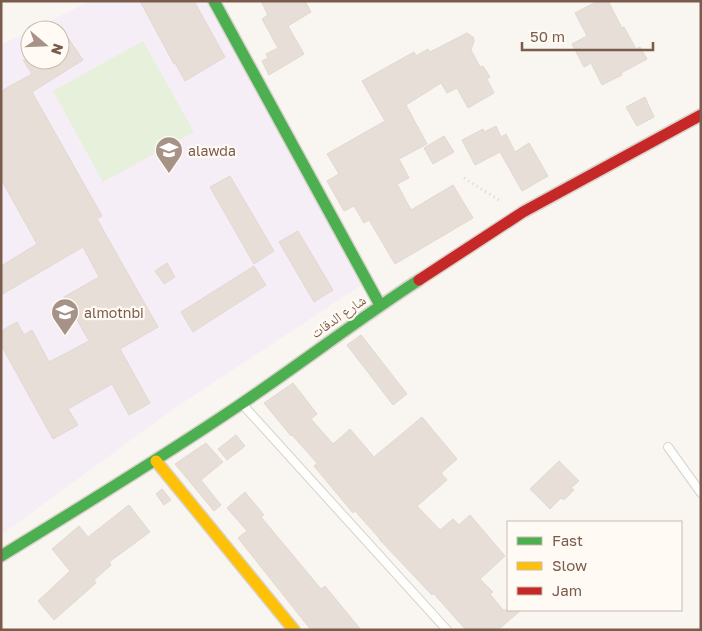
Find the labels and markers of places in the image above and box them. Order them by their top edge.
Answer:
school or university icon: alawda [154,135,184,174]
place label: alawda [188,142,236,159]
school or university icon: almotnbi [50,297,80,336]
place label: almotnbi [84,304,144,321]

